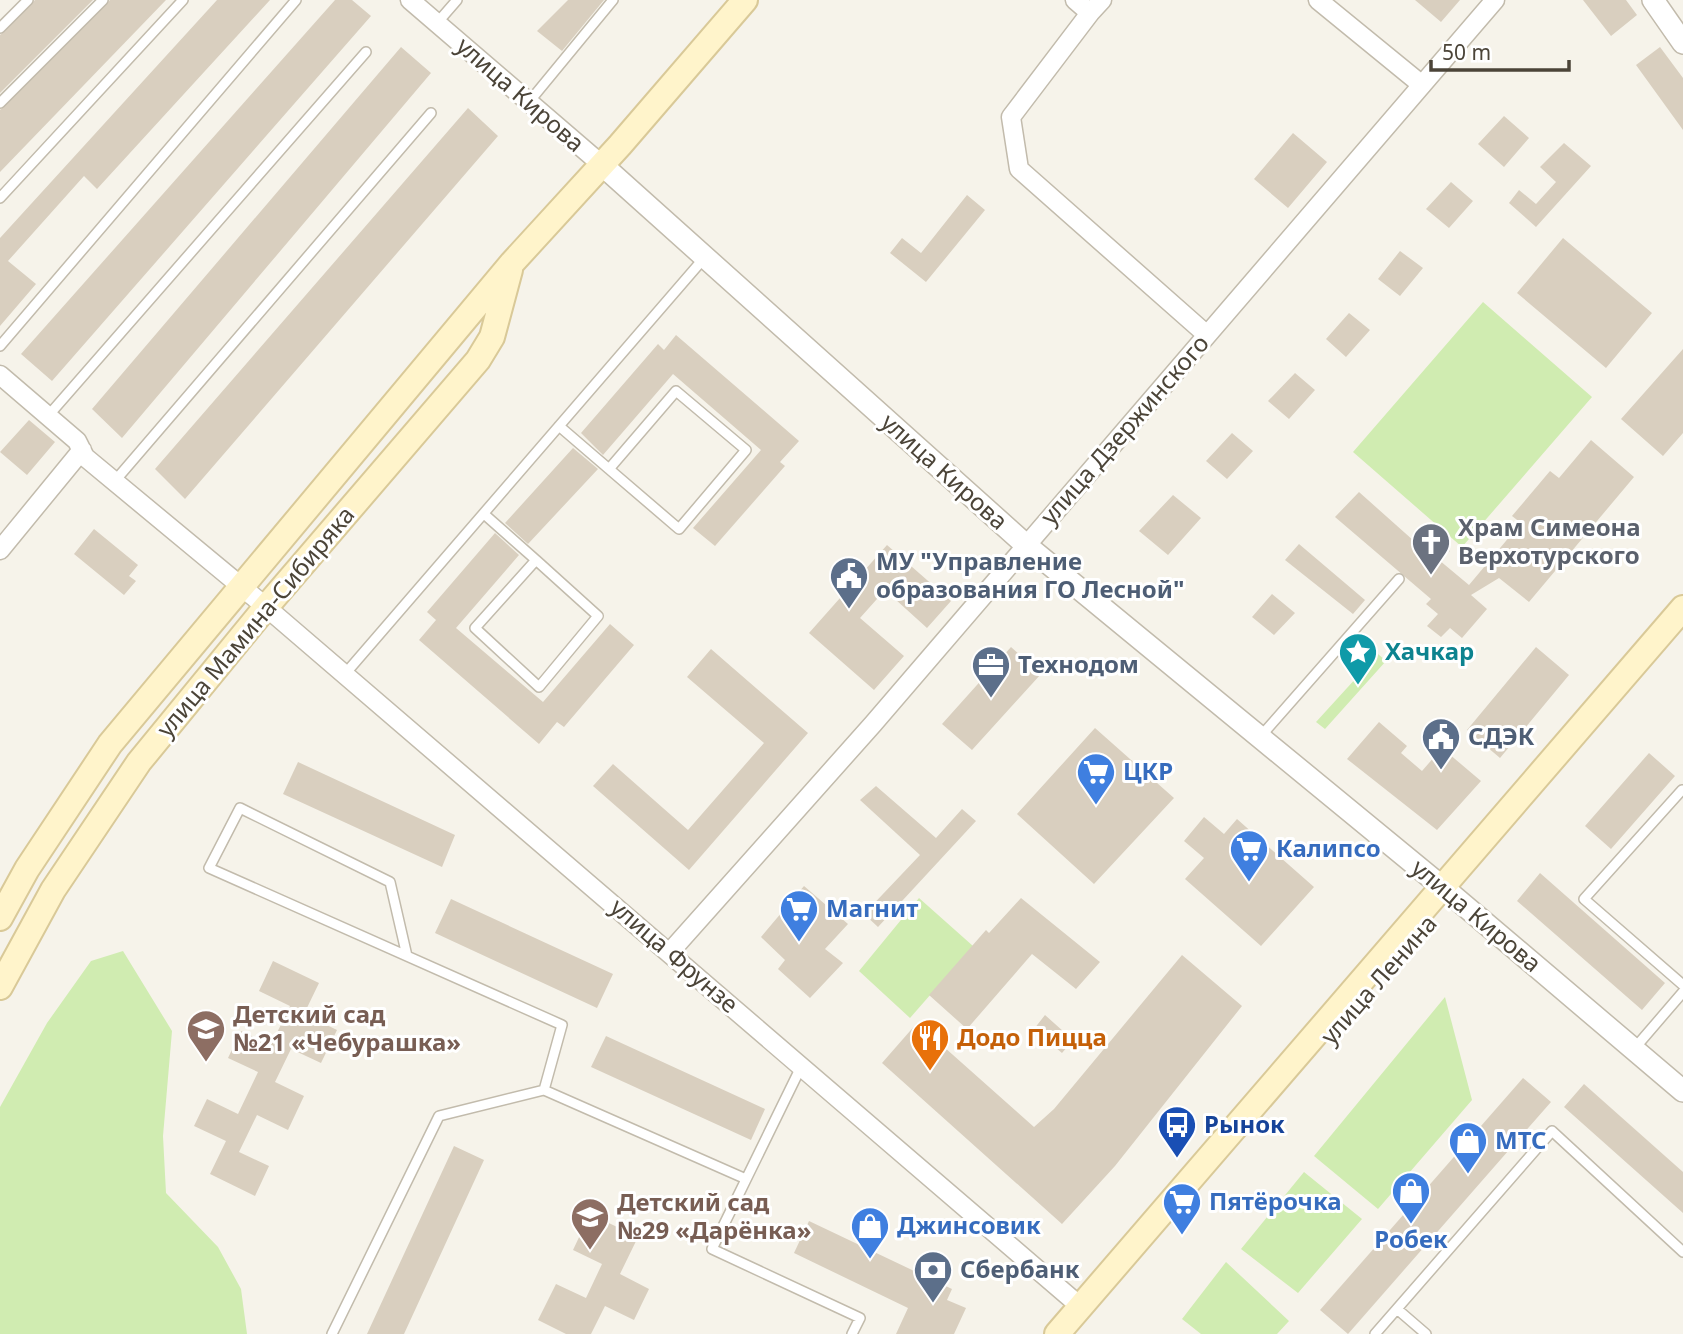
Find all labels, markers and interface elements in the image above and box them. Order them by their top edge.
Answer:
scale bar [1431,28,1569,72]
street label: улица Кирова [450,29,592,159]
text: 50 m [1442,38,1491,66]
street label: улица Дзержинского [1032,327,1216,531]
street label: улица Кирова [875,405,1015,537]
street label: улица Мамина-Сибиряка [148,499,361,743]
place label: Храм Симеона Верхотурского [1458,510,1641,571]
church icon: Храм Симеона Верхотурского [1410,521,1452,576]
place label: МУ "Управление образования ГО Лесной" [876,544,1184,605]
public building icon: МУ "Управление образования ГО Лесной" [828,555,870,610]
place icon: Хачкар [1337,631,1379,686]
place label: Хачкар [1385,634,1474,667]
office icon: Технодом [970,644,1012,699]
place label: Технодом [1018,647,1139,680]
public building icon: СДЭК [1420,716,1462,771]
place label: СДЭК [1468,719,1535,752]
supermarket icon: ЦКР [1075,751,1117,806]
place label: ЦКР [1123,754,1173,787]
supermarket icon: Калипсо [1228,828,1270,883]
place label: Калипсо [1276,831,1381,864]
street label: улица Кирова [1405,851,1549,979]
supermarket icon: Магнит [778,888,820,943]
street label: улица Фрунзе [604,890,746,1020]
place label: Магнит [826,891,918,924]
street label: улица Ленина [1312,907,1443,1051]
place label: Детский сад №21 «Чебурашка» [233,997,461,1058]
school or university icon: Детский сад №21 «Чебурашка» [185,1008,227,1063]
restaurant icon: Додо Пицца [909,1017,951,1072]
place label: Додо Пицца [957,1020,1107,1053]
bus stop icon: Рынок [1156,1104,1198,1159]
place label: Рынок [1204,1107,1285,1140]
shop icon: МТС [1447,1120,1489,1175]
place label: МТС [1495,1123,1546,1156]
shop icon: Робек [1390,1170,1432,1225]
supermarket icon: Пятёрочка [1161,1181,1203,1236]
place label: Пятёрочка [1209,1184,1342,1217]
place label: Детский сад №29 «Дарёнка» [617,1185,811,1246]
school or university icon: Детский сад №29 «Дарёнка» [569,1196,611,1251]
shop icon: Джинсовик [849,1205,891,1260]
place label: Джинсовик [897,1208,1041,1241]
place label: Робек [1374,1222,1448,1255]
bank icon: Сбербанк [912,1249,954,1304]
place label: Сбербанк [960,1252,1080,1285]

